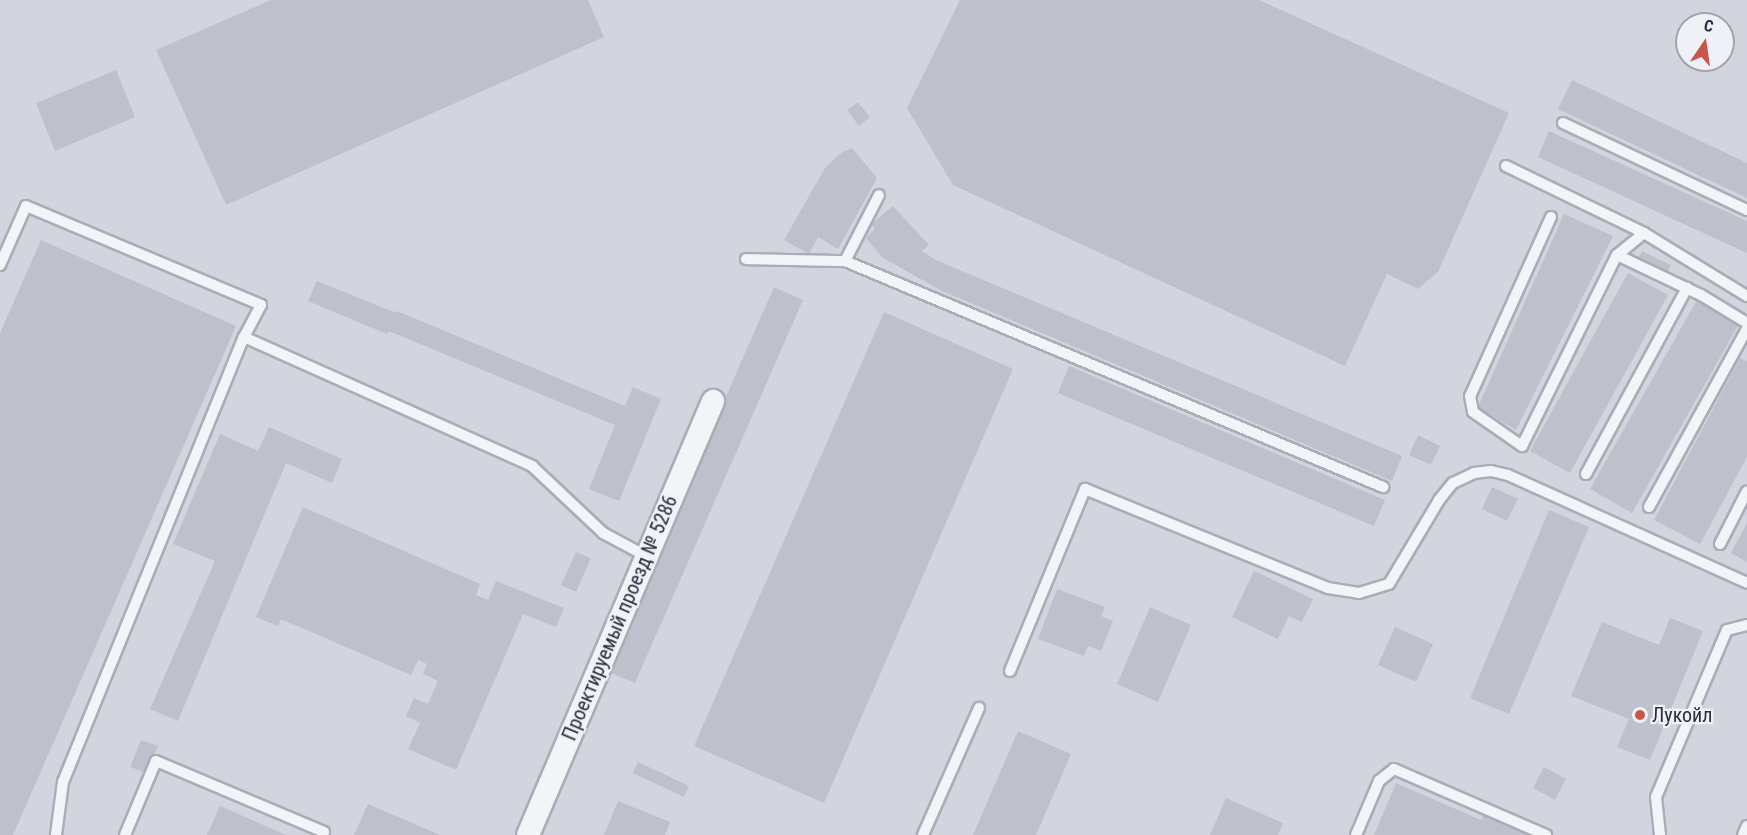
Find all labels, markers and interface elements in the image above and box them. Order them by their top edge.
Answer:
north arrow [1675,12,1735,72]
text: С [1702,16,1715,36]
street label: Проектируемый проезд № 5286 [557,492,683,744]
place label: Лукойл [1652,703,1712,727]
marker: Лукойл [1633,708,1647,722]

